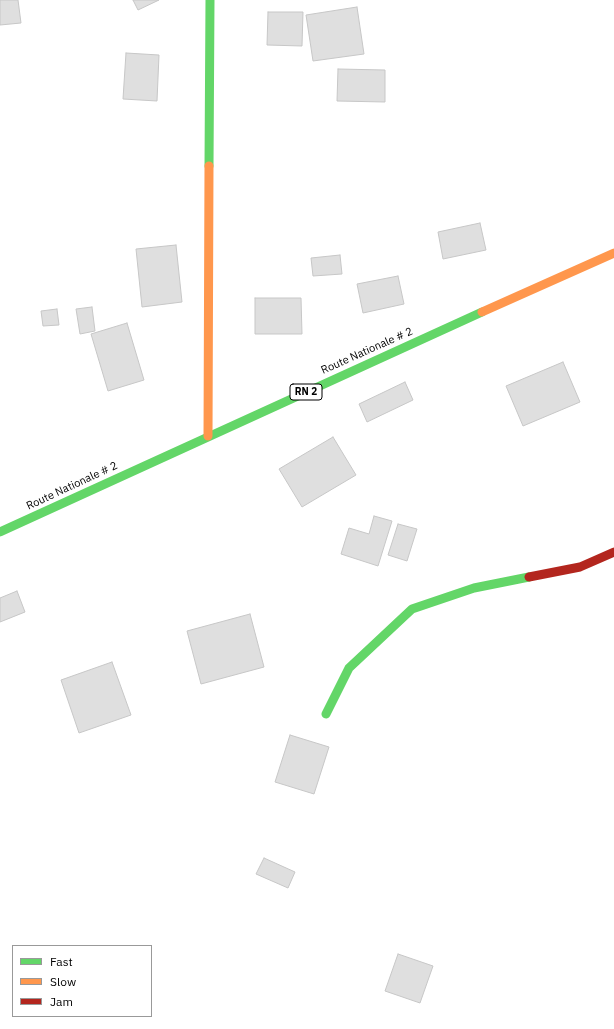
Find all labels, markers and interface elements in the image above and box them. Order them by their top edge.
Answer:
street label: Route Nationale # 2 [319,325,415,377]
road number: RN 2 [290,384,322,400]
street label: Route Nationale # 2 [24,459,120,513]
legend [12,945,152,1017]
text: Fast [50,954,73,969]
text: Slow [50,974,76,989]
text: Jam [50,994,73,1009]

